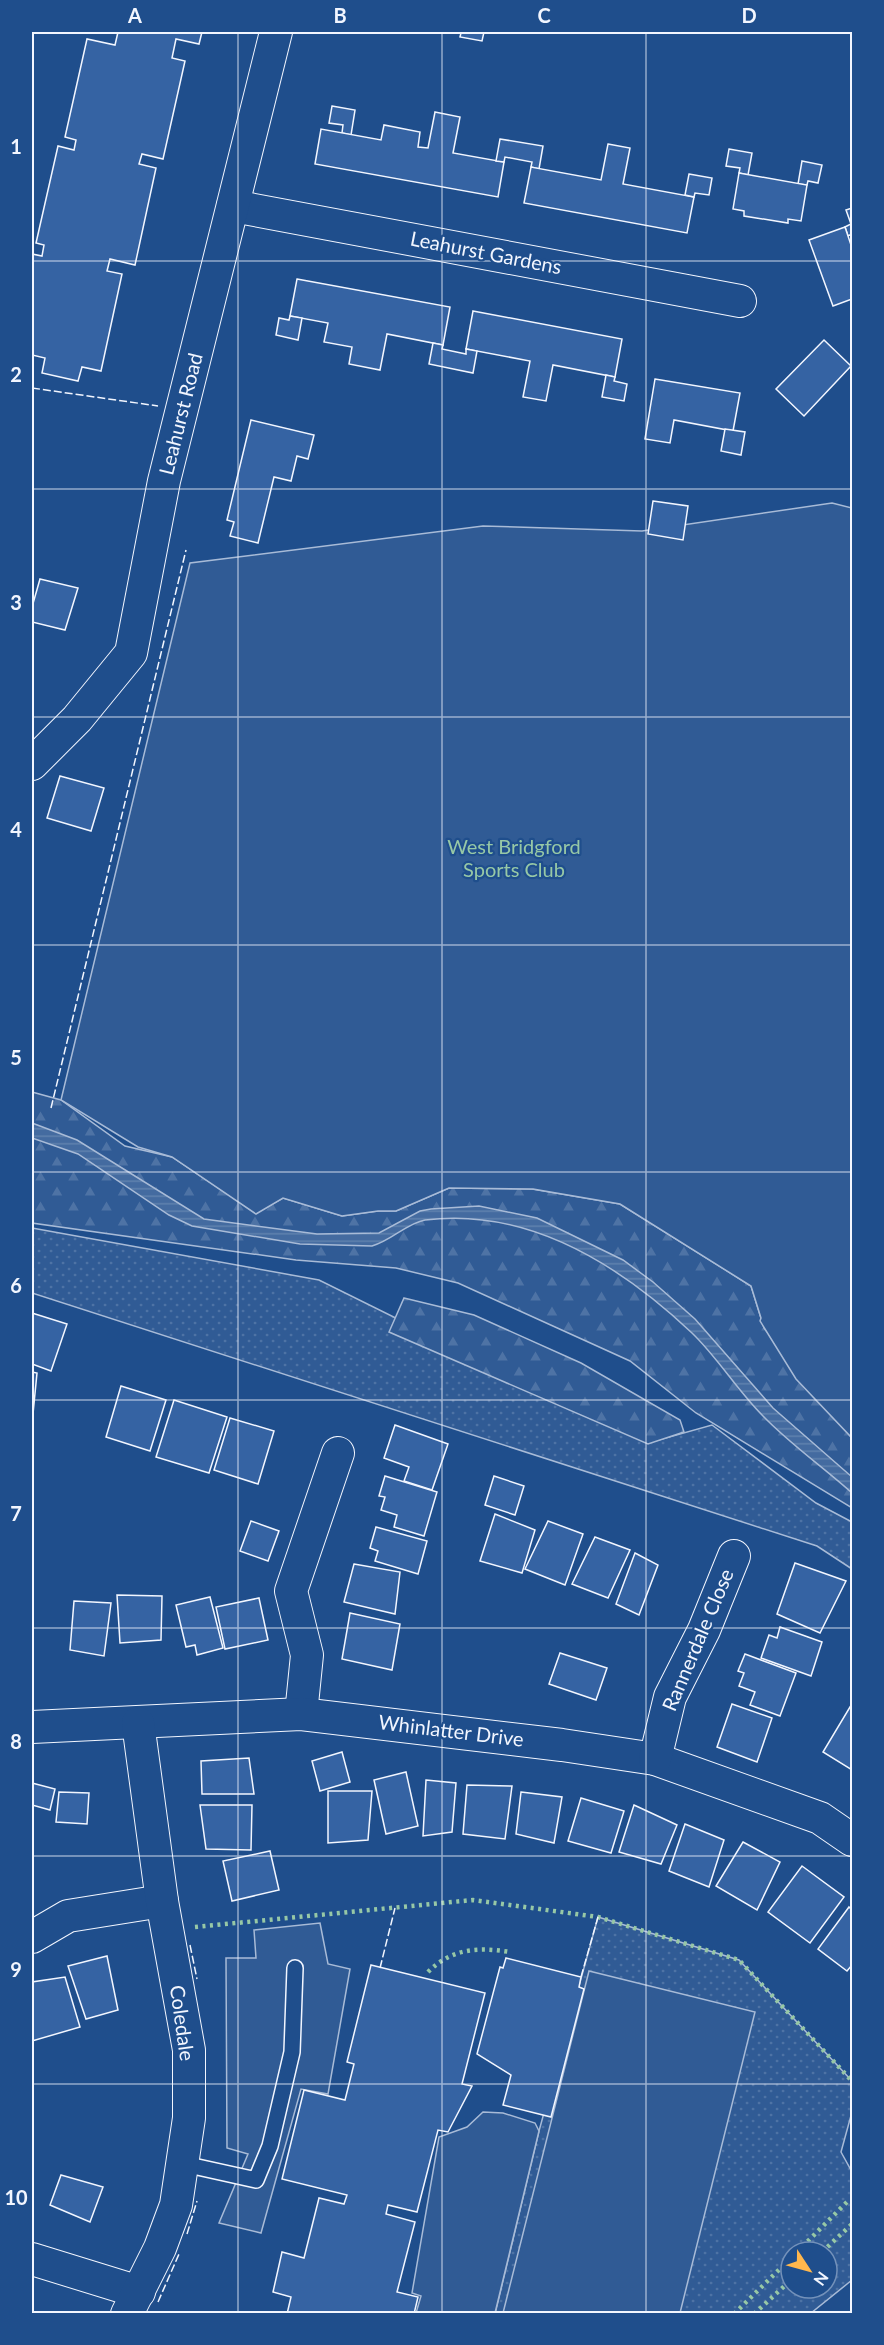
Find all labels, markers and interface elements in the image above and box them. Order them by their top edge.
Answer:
text: A [127,3,142,27]
text: B [333,3,347,27]
text: C [537,3,551,27]
text: D [741,3,757,27]
text: 1 [10,134,22,158]
street label: Leahurst Gardens [409,226,564,278]
street label: Leahurst Road [153,350,207,477]
text: 2 [10,362,22,386]
text: 3 [10,590,22,614]
text: 4 [10,817,22,841]
park label: West Bridgford Sports Club [447,834,581,881]
text: 5 [10,1045,22,1069]
text: 6 [10,1273,22,1297]
text: 7 [10,1501,22,1525]
street label: Rannerdale Close [656,1565,738,1714]
street label: Whinlatter Drive [377,1709,525,1751]
text: 8 [10,1729,22,1753]
text: 9 [10,1957,22,1981]
street label: Coledale [166,1983,200,2062]
text: 10 [4,2185,28,2209]
north arrow [779,2240,839,2300]
text: N [810,2269,833,2290]

